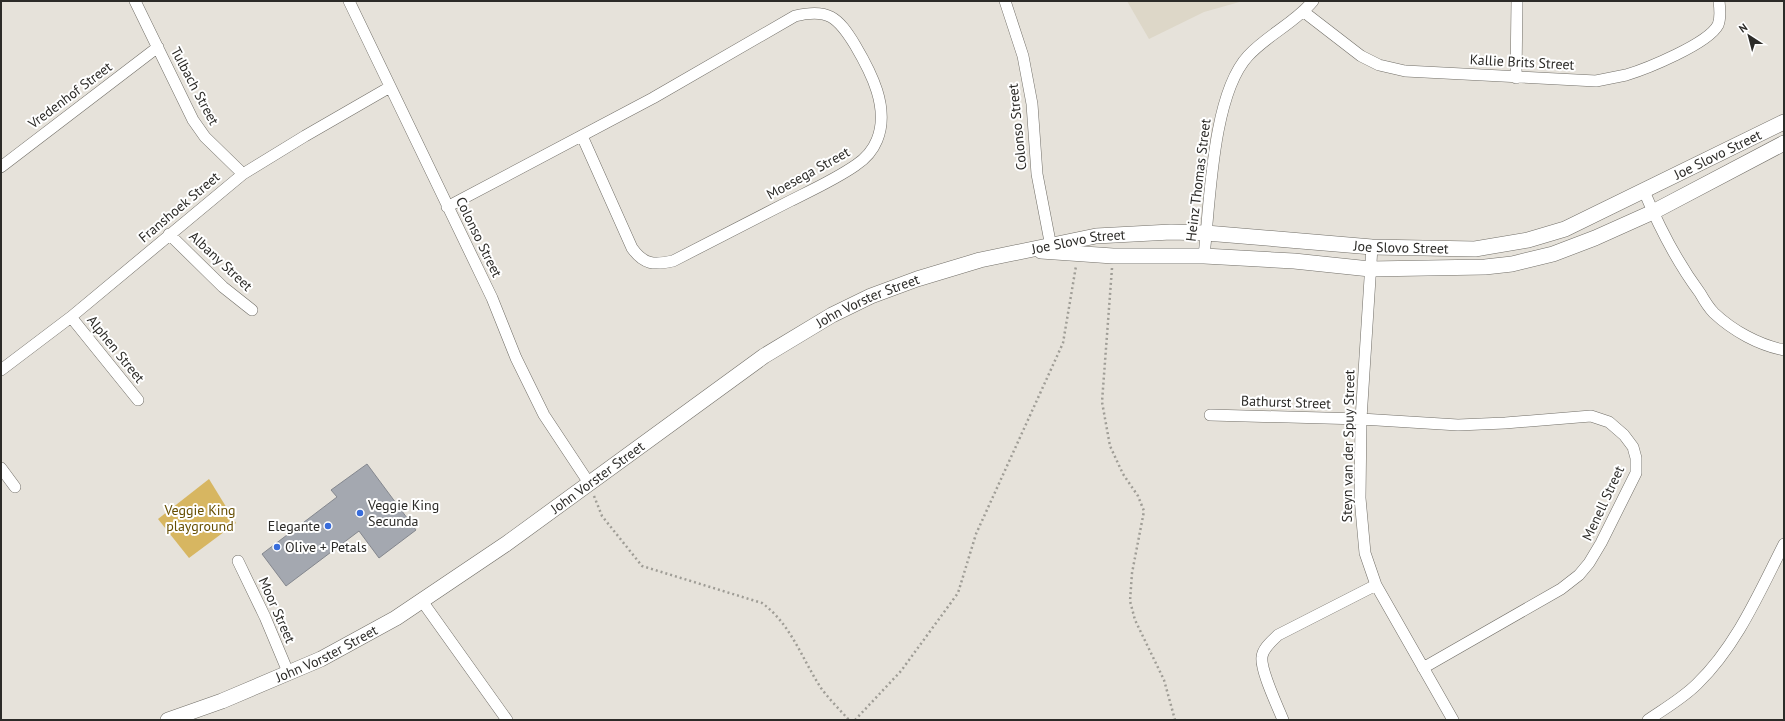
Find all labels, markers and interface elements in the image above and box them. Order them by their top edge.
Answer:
north arrow [1729,16,1769,56]
text: N [1736,20,1750,36]
street label: Tulbach Street [167,44,223,128]
street label: Kallie Brits Street [1469,50,1575,74]
street label: Vredenhof Street [24,57,116,133]
street label: Colonso Street [1003,82,1031,171]
street label: Heinz Thomas Street [1182,117,1215,242]
street label: Joe Slovo Street [1670,125,1764,184]
street label: Moesega Street [763,143,853,203]
street label: Franshoek Street [135,168,223,246]
street label: Colonso Street [452,194,506,280]
street label: Joe Slovo Street [1029,225,1126,258]
street label: Albany Street [186,227,257,295]
street label: Joe Slovo Street [1352,236,1449,257]
street label: John Vorster Street [812,270,922,332]
street label: Alphen Street [83,312,149,387]
street label: Steyn van der Spuy Street [1338,369,1358,523]
street label: Bathurst Street [1241,391,1332,413]
street label: John Vorster Street [546,437,648,518]
street label: Menell Street [1578,462,1628,543]
place label: Veggie King Secunda [367,496,439,530]
park label: Veggie King playground [163,501,236,535]
marker: Veggie King Secunda [355,508,365,518]
place label: Elegante [268,517,320,535]
marker: Elegante [323,521,333,531]
place label: Olive + Petals [285,538,367,556]
marker: Olive + Petals [272,542,282,552]
street label: Moor Street [254,574,300,646]
street label: John Vorster Street [272,621,381,687]

